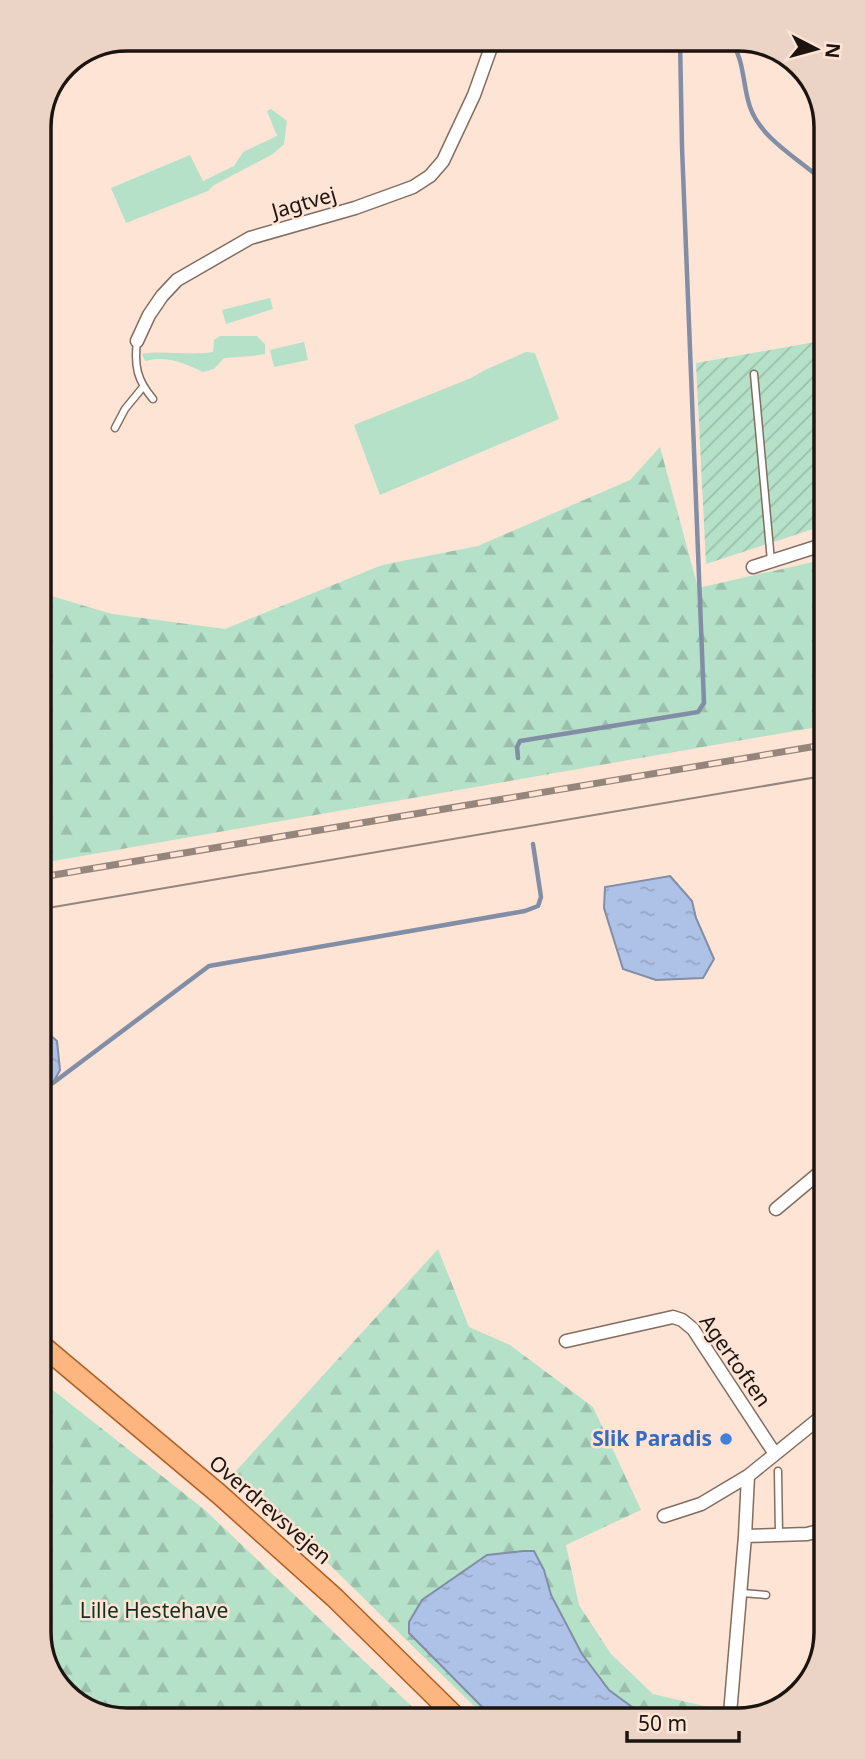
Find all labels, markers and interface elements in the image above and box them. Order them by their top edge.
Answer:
north arrow [781,14,851,84]
text: N [819,42,847,60]
street label: Jagtvej [266,179,339,225]
street label: Agertoften [694,1309,778,1412]
place label: Slik Paradis [592,1424,712,1452]
marker: Slik Paradis [718,1431,734,1447]
street label: Overdrevsvejen [204,1448,338,1570]
park label: Lille Hestehave [80,1596,228,1624]
scale bar [627,1700,739,1744]
text: 50 m [638,1709,687,1737]

